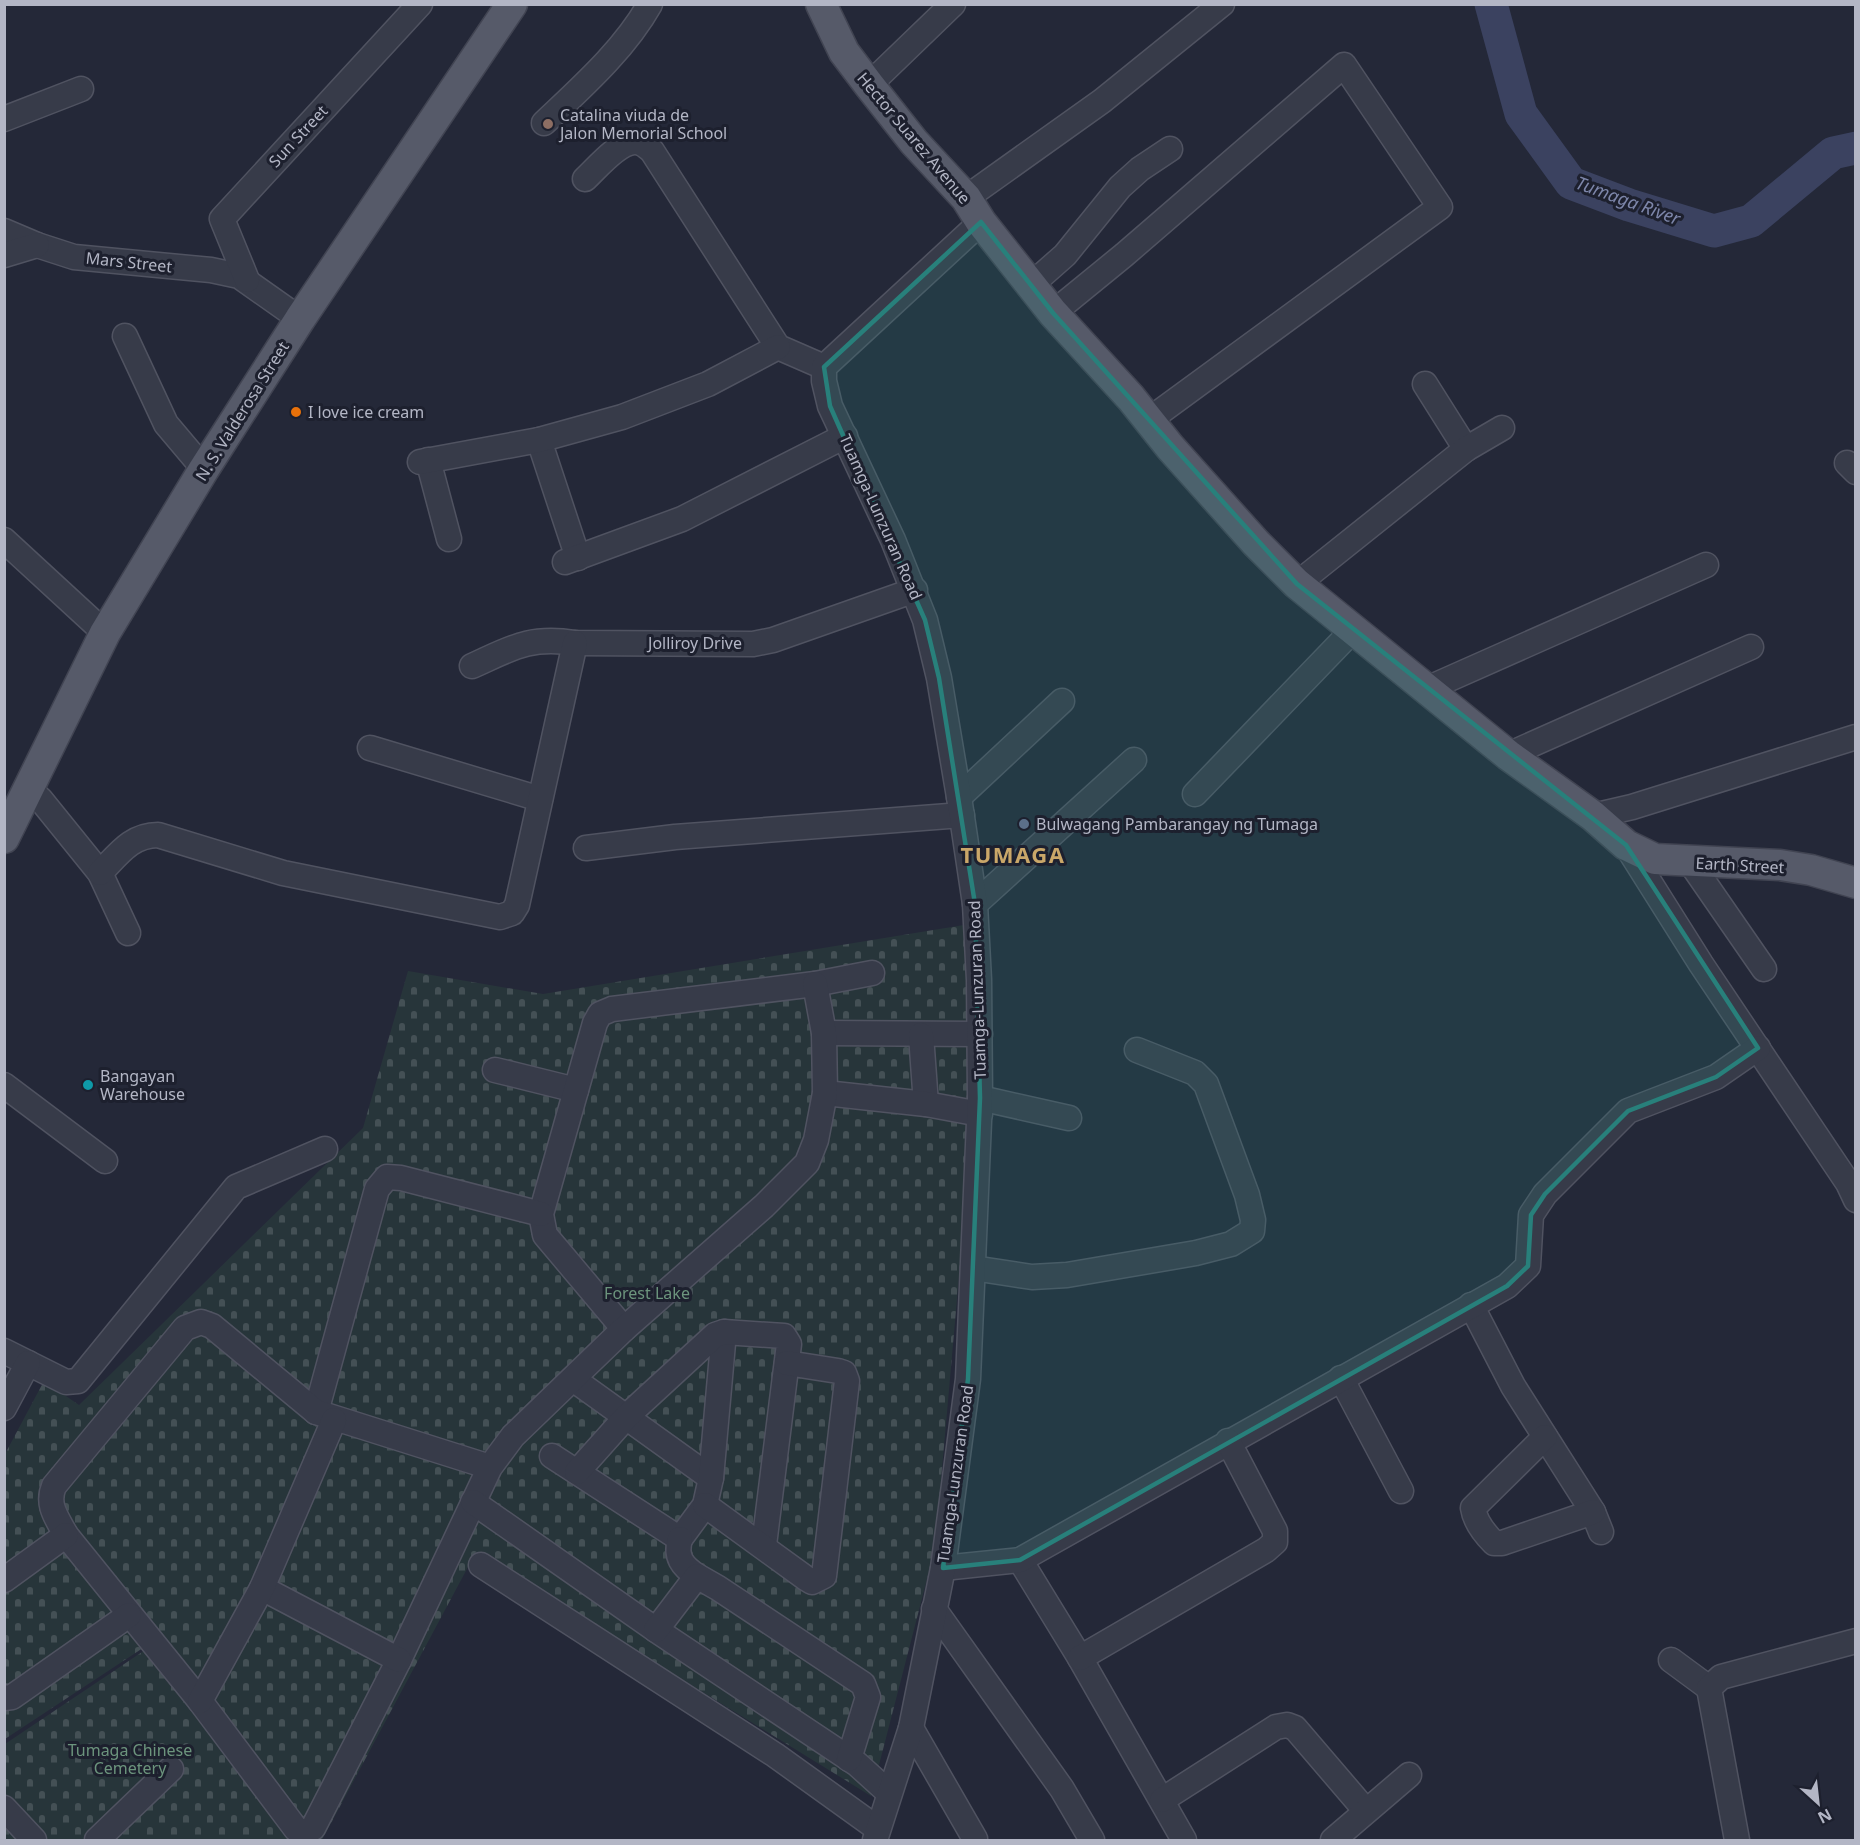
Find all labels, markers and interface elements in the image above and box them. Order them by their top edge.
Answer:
street label: Hector Suarez Avenue [852,68,976,208]
street label: Sun Street [264,100,333,172]
place label: Catalina viuda de Jalon Memorial School [558,104,727,144]
marker: Catalina viuda de Jalon Memorial School [541,117,555,131]
water label: Tumaga River [1573,170,1685,230]
street label: Mars Street [85,247,173,277]
street label: N. S. Valderosa Street [190,337,294,485]
place label: I love ice cream [308,401,424,423]
marker: I love ice cream [289,405,303,419]
street label: Tuamga-Lunzuran Road [835,431,927,603]
street label: Jolliroy Drive [646,632,742,654]
place label: Bulwagang Pambarangay ng Tumaga [1036,813,1318,835]
marker: Bulwagang Pambarangay ng Tumaga [1017,817,1031,831]
district label: TUMAGA [960,839,1066,869]
street label: Earth Street [1695,852,1785,878]
street label: Tuamga-Lunzuran Road [963,900,991,1080]
place label: Bangayan Warehouse [100,1065,185,1105]
marker: Bangayan Warehouse [81,1078,95,1092]
park label: Forest Lake [604,1282,690,1304]
street label: Tuamga-Lunzuran Road [932,1384,978,1564]
park label: Tumaga Chinese Cemetery [68,1739,192,1779]
north arrow [1788,1773,1848,1833]
text: N [1814,1804,1836,1829]

